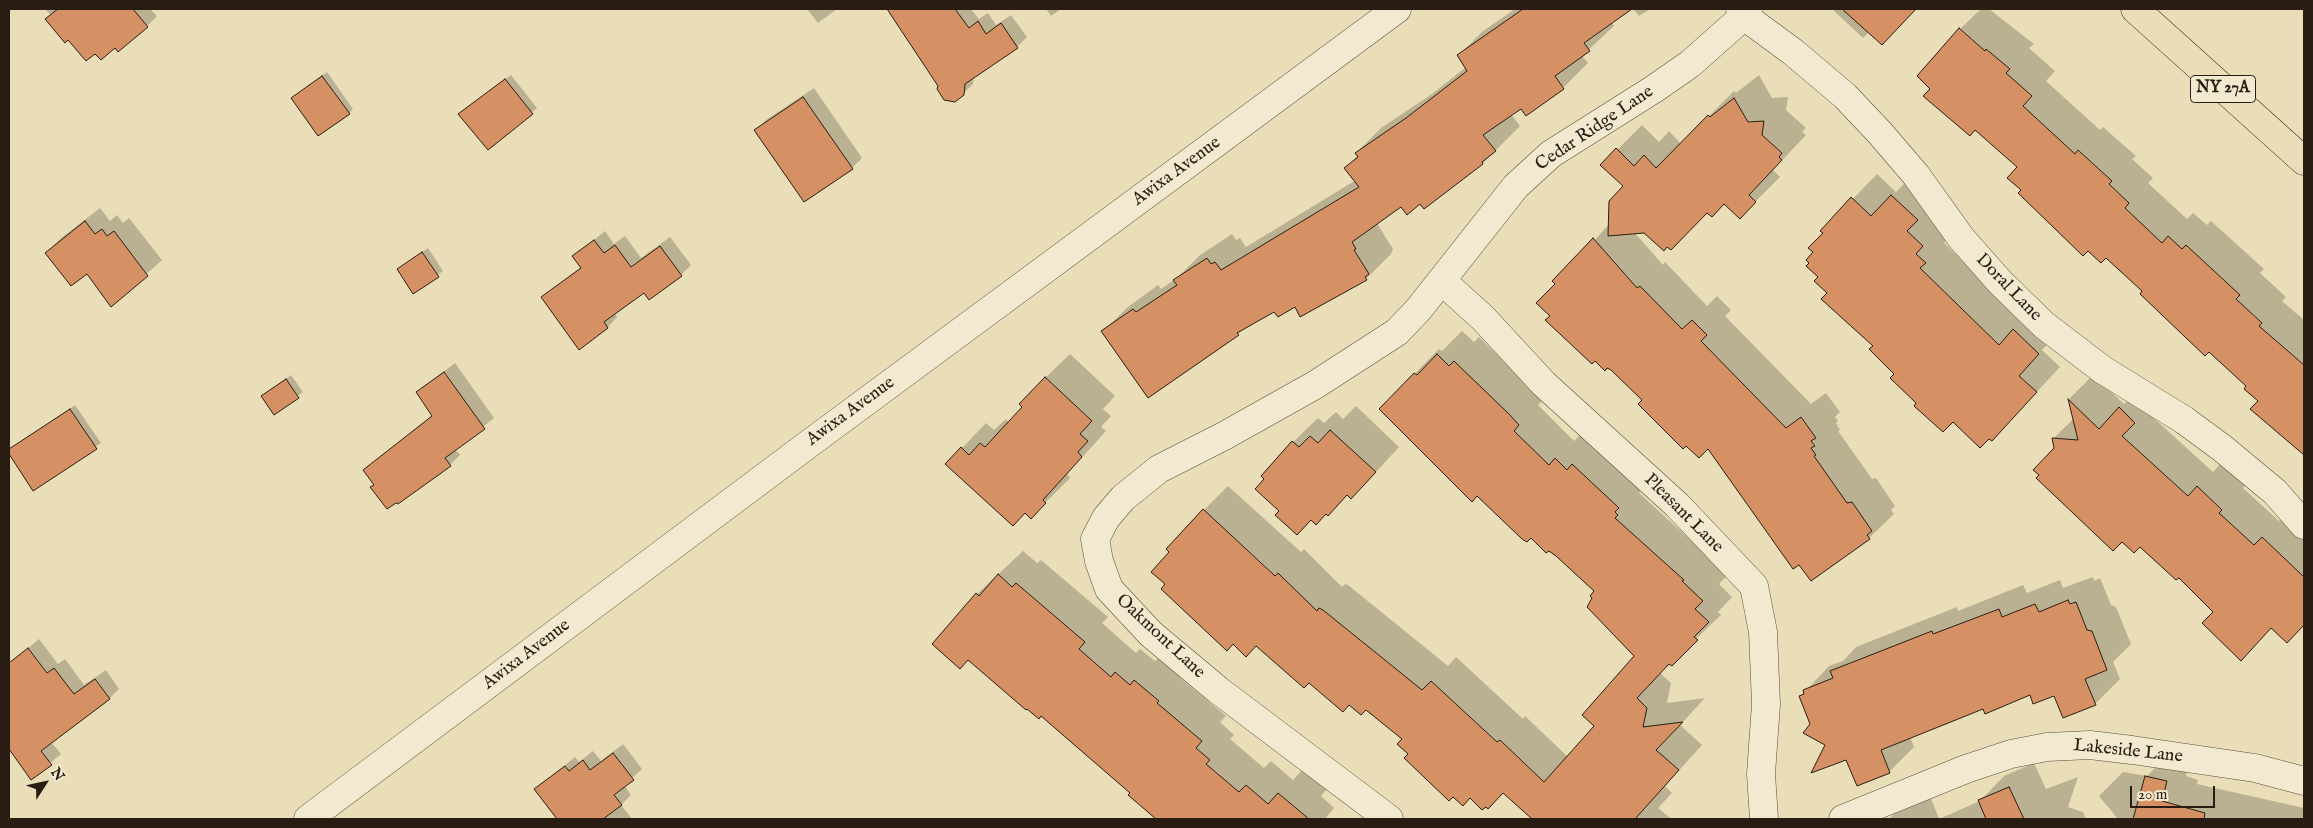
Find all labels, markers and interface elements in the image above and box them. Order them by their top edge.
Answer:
road number: NY 27A [2190,76,2256,102]
street label: Cedar Ridge Lane [1532,82,1658,176]
street label: Awixa Avenue [1129,133,1225,211]
street label: Doral Lane [1970,250,2046,326]
street label: Awixa Avenue [803,373,899,451]
street label: Pleasant Lane [1639,470,1727,558]
street label: Oakmont Lane [1111,590,1209,684]
street label: Awixa Avenue [479,615,575,695]
street label: Lakeside Lane [2072,736,2184,768]
north arrow [20,758,70,808]
text: N [46,764,68,785]
scale bar [2133,776,2218,808]
text: 20 m [2138,785,2167,804]

